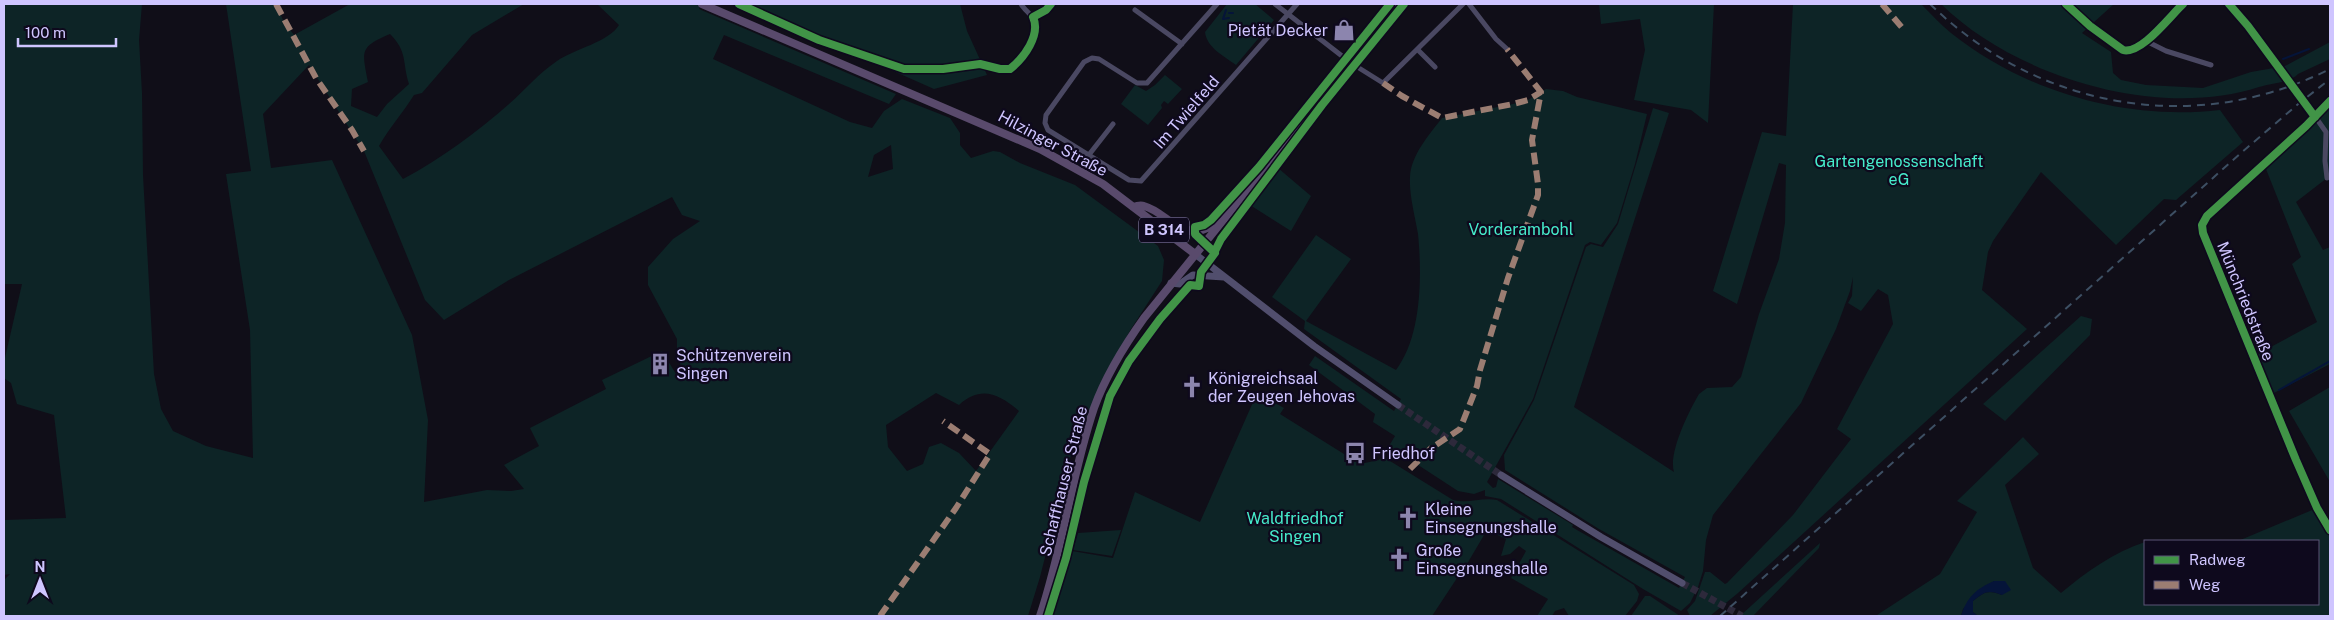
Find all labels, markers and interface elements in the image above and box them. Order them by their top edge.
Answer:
scale bar [18,15,115,47]
shop icon: Pietät Decker [1331,17,1357,43]
place label: Pietät Decker [1228,21,1328,40]
text: 100 m [25,24,66,41]
street label: Im Twielfeld [1150,72,1223,153]
street label: Hilzinger Straße [995,107,1111,180]
park label: Gartengenossenschaft eG [1815,152,1983,189]
road number: B 314 [1139,218,1189,242]
park label: Vorderambohl [1468,220,1574,239]
street label: Münchriedstraße [2213,239,2278,364]
place label: Schützenverein Singen [676,346,791,383]
building icon: Schützenverein Singen [647,351,673,377]
place label: Königreichsaal der Zeugen Jehovas [1208,369,1355,406]
church icon: Königreichsaal der Zeugen Jehovas [1179,374,1205,400]
street label: Schaffhauser Straße [1036,404,1091,558]
bus stop icon: Friedhof [1342,440,1368,466]
place label: Friedhof [1372,444,1435,463]
place label: Kleine Einsegnungshalle [1425,500,1557,537]
church icon: Kleine Einsegnungshalle [1395,505,1421,531]
park label: Waldfriedhof Singen [1247,509,1343,546]
legend [2144,540,2319,605]
place label: Große Einsegnungshalle [1416,541,1548,578]
church icon: Große Einsegnungshalle [1386,546,1412,572]
text: Radweg [2189,551,2246,568]
north arrow [15,555,65,605]
text: N [35,559,45,575]
text: Weg [2189,576,2220,593]

